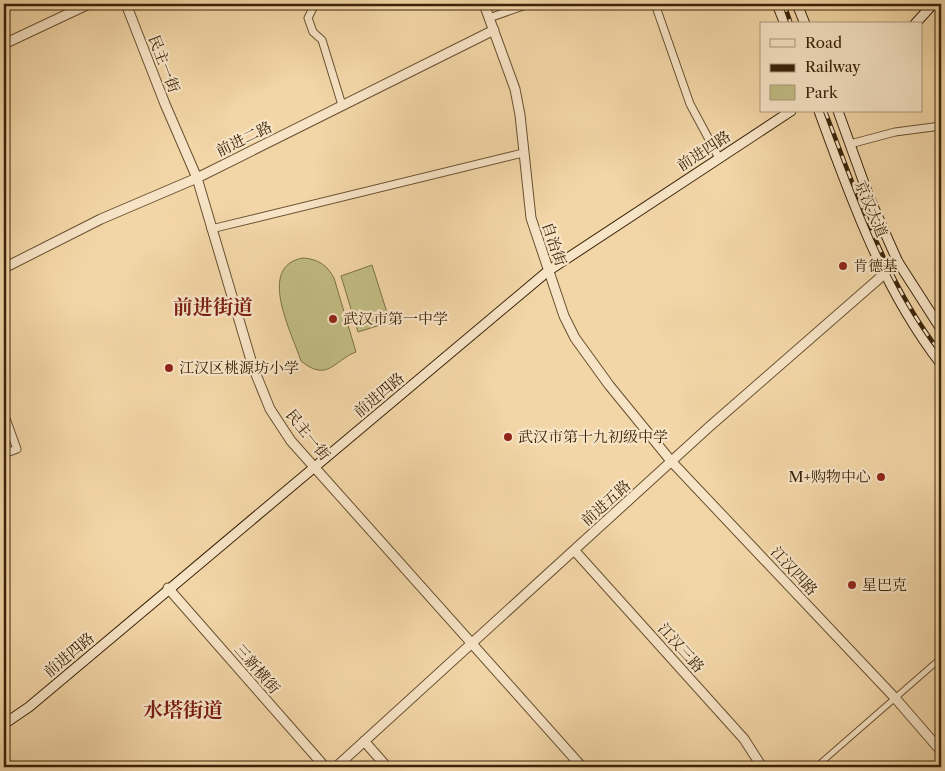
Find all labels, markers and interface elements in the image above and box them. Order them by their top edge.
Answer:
legend [760,22,922,112]
street label: 民主一街 [145,32,184,95]
text: Road [805,33,842,52]
text: Railway [805,57,861,76]
text: Park [805,83,839,102]
street label: 前进二路 [213,117,275,160]
street label: 前进四路 [673,126,734,175]
street label: 京汉大道 [851,177,892,240]
street label: 自治街 [538,219,571,268]
place label: 肯德基 [853,256,898,275]
marker: 肯德基 [837,260,849,272]
district label: 前进街道 [173,295,253,319]
place label: 武汉市第一中学 [343,309,448,328]
marker: 武汉市第一中学 [327,313,339,325]
place label: 江汉区桃源坊小学 [179,358,299,377]
marker: 江汉区桃源坊小学 [163,362,175,374]
street label: 前进四路 [350,368,408,421]
street label: 民主一街 [282,405,335,464]
place label: 武汉市第十九初级中学 [518,427,668,446]
marker: 武汉市第十九初级中学 [502,431,514,443]
place label: M+购物中心 [788,467,871,486]
marker: M+购物中心 [875,471,887,483]
street label: 前进五路 [577,475,634,530]
street label: 江汉四路 [767,542,822,599]
place label: 星巴克 [862,575,907,594]
marker: 星巴克 [846,579,858,591]
street label: 江汉三路 [654,619,709,676]
street label: 前进四路 [40,628,98,681]
street label: 三新横街 [231,640,284,698]
district label: 水塔街道 [143,698,223,722]

